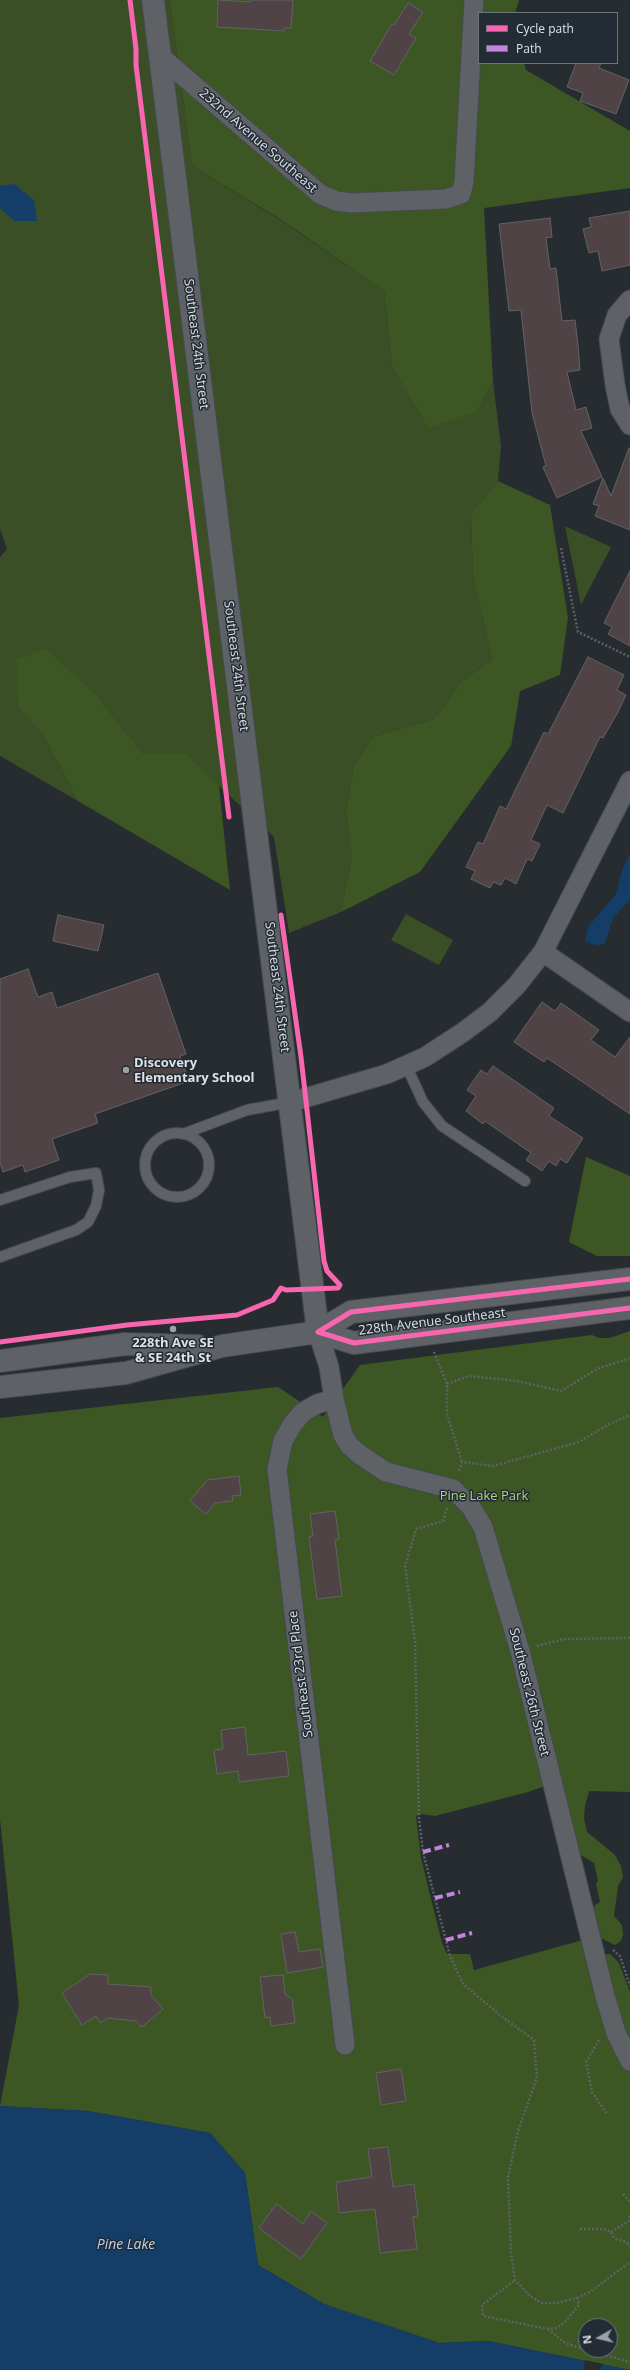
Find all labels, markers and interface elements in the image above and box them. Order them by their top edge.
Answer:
legend [478,12,618,64]
text: Cycle path [516,20,574,37]
text: Path [516,40,542,57]
street label: 232nd Avenue Southeast [196,86,320,196]
street label: Southeast 24th Street [180,278,212,410]
street label: Southeast 24th Street [220,600,252,732]
street label: Southeast 24th Street [261,921,293,1053]
place label: Discovery Elementary School [134,1055,255,1086]
marker: Discovery Elementary School [121,1065,131,1075]
street label: 228th Avenue Southeast [358,1305,506,1339]
marker: 228th Ave SE & SE 24th St [168,1324,178,1334]
place label: 228th Ave SE & SE 24th St [132,1335,214,1366]
park label: Pine Lake Park [440,1488,528,1504]
street label: Southeast 23rd Place [285,1610,317,1738]
street label: Southeast 26th Street [506,1626,552,1758]
water label: Pine Lake [97,2237,155,2253]
north arrow [578,2318,618,2358]
text: N [579,2334,595,2345]

